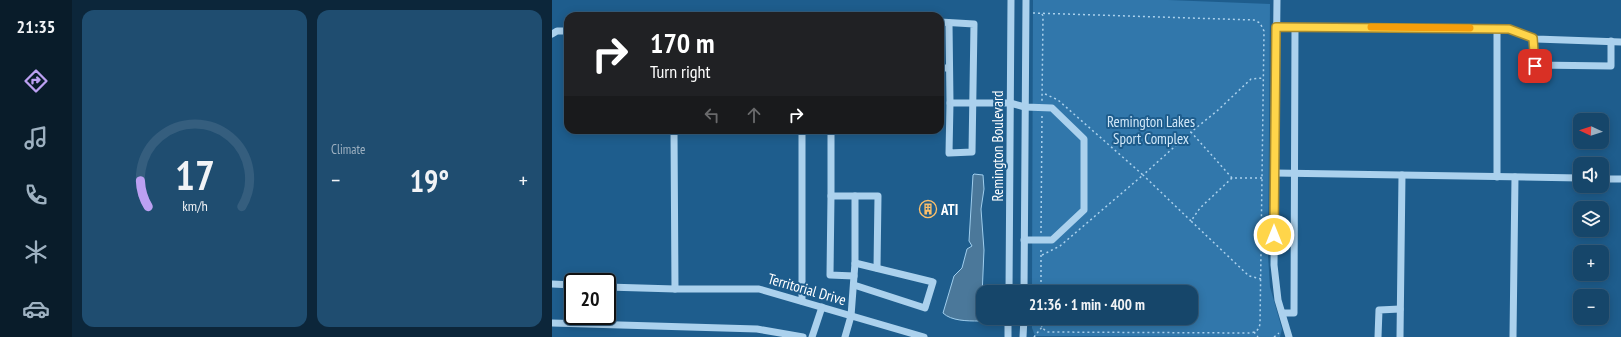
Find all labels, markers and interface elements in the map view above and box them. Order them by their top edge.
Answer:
text: 21:35 [17,15,55,38]
text: 170 m [650,24,714,61]
icon: right [584,28,636,80]
pin [1518,49,1552,83]
icon: arrive [1524,55,1546,77]
text: Turn right [650,60,710,83]
icon: directions [22,67,50,95]
street label: Remington Boulevard [988,90,1007,202]
icon: left [701,104,723,126]
icon: ahead [743,104,765,126]
icon: right [785,104,807,126]
park label: Remington Lakes Sport Complex [1107,112,1195,148]
north arrow [1573,113,1609,149]
map controls [1573,113,1609,325]
icon: music [22,124,50,152]
text: Climate [331,141,365,158]
text: 17 [175,147,214,200]
button: sound [1573,157,1609,193]
text: 19° [410,161,449,200]
text: − [331,166,340,194]
text: + [519,166,528,194]
icon: phone [22,181,50,209]
text: km/h [182,195,207,214]
building icon: ATI [918,199,938,219]
place label: ATI [940,200,958,219]
button: layers [1573,201,1609,237]
position arrow [1253,214,1295,256]
icon: climate [22,238,50,266]
button: + [1573,245,1609,281]
street label: Territorial Drive [766,269,848,309]
speed limit sign: 20 [564,273,616,325]
button: − [1573,289,1609,325]
icon: car [22,295,50,323]
text: 21:36 · 1 min · 400 m [1029,295,1145,314]

